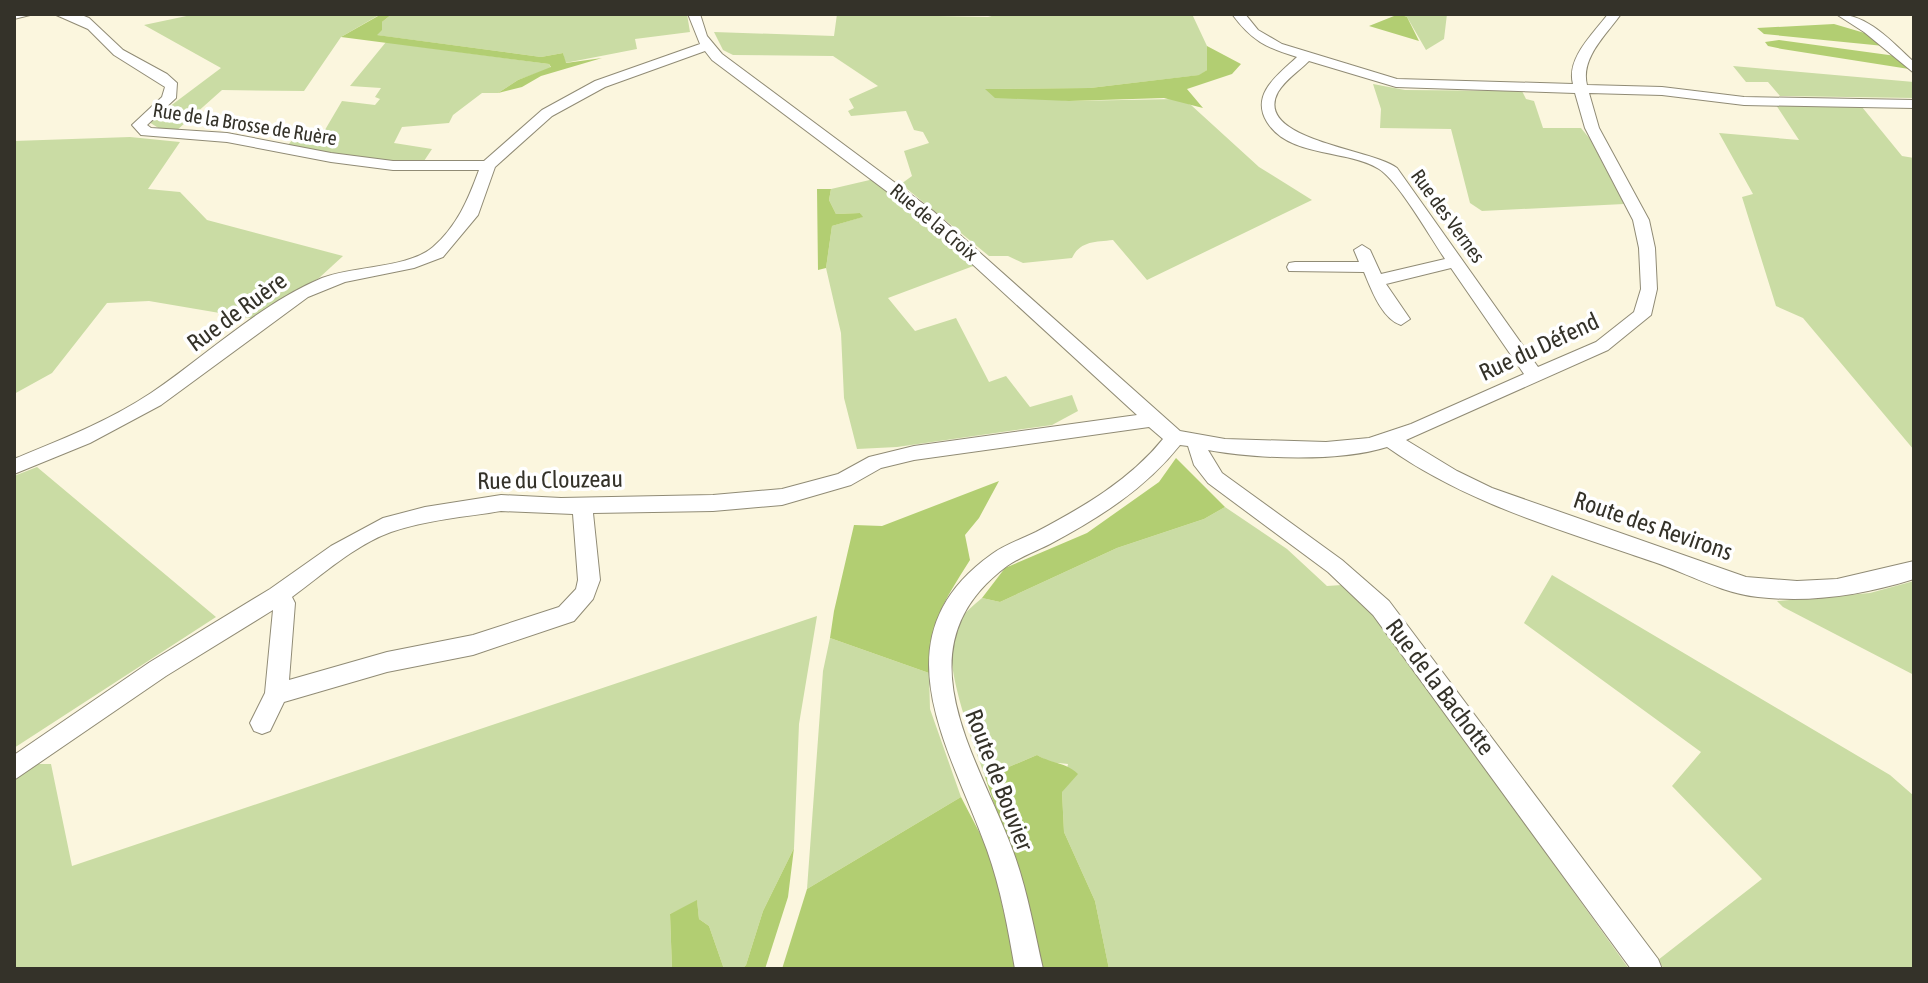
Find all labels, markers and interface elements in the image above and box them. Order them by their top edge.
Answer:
street label: Rue de la Brosse de Ruère [151,98,339,149]
street label: Rue des Vernes [1407,165,1490,267]
street label: Rue de la Croix [886,178,983,265]
street label: Rue de Ruère [182,267,291,357]
street label: Rue du Défend [1475,307,1603,386]
street label: Rue du Clouzeau [477,465,623,494]
street label: Route des Revirons [1570,486,1736,565]
street label: Rue de la Bachotte [1381,613,1500,760]
street label: Route de Bouvier [960,705,1039,855]

